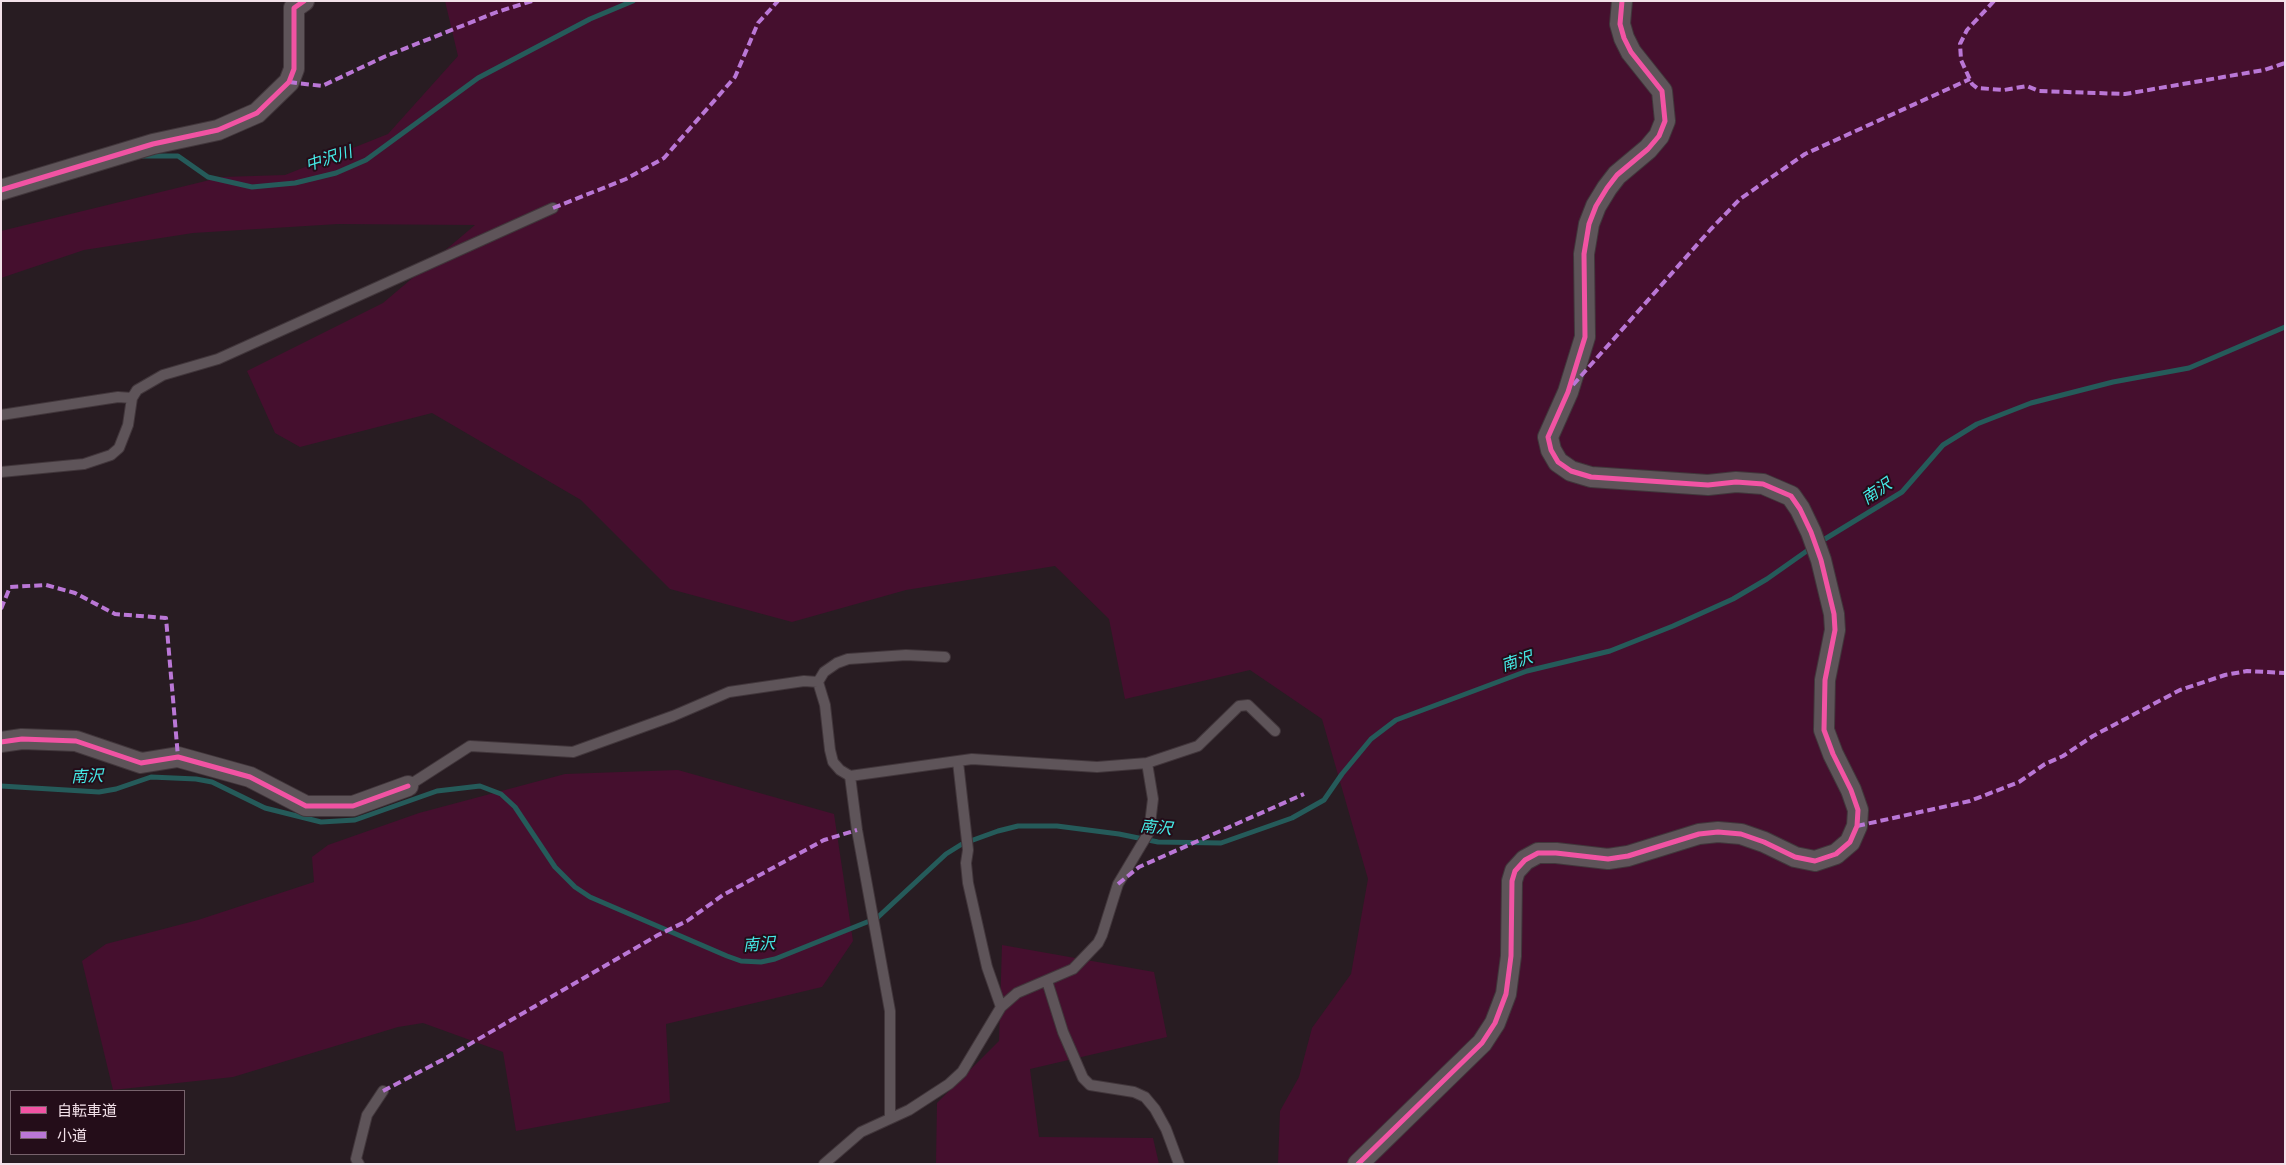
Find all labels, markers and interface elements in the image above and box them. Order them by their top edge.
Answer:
water label: 中沢川 [303,142,355,176]
water label: 南沢 [1858,475,1896,509]
water label: 南沢 [1499,648,1535,676]
water label: 南沢 [71,767,103,787]
water label: 南沢 [1139,817,1173,839]
water label: 南沢 [742,934,776,956]
legend [10,1090,185,1155]
text: 自転車道 [57,1101,117,1120]
text: 小道 [57,1126,87,1145]

